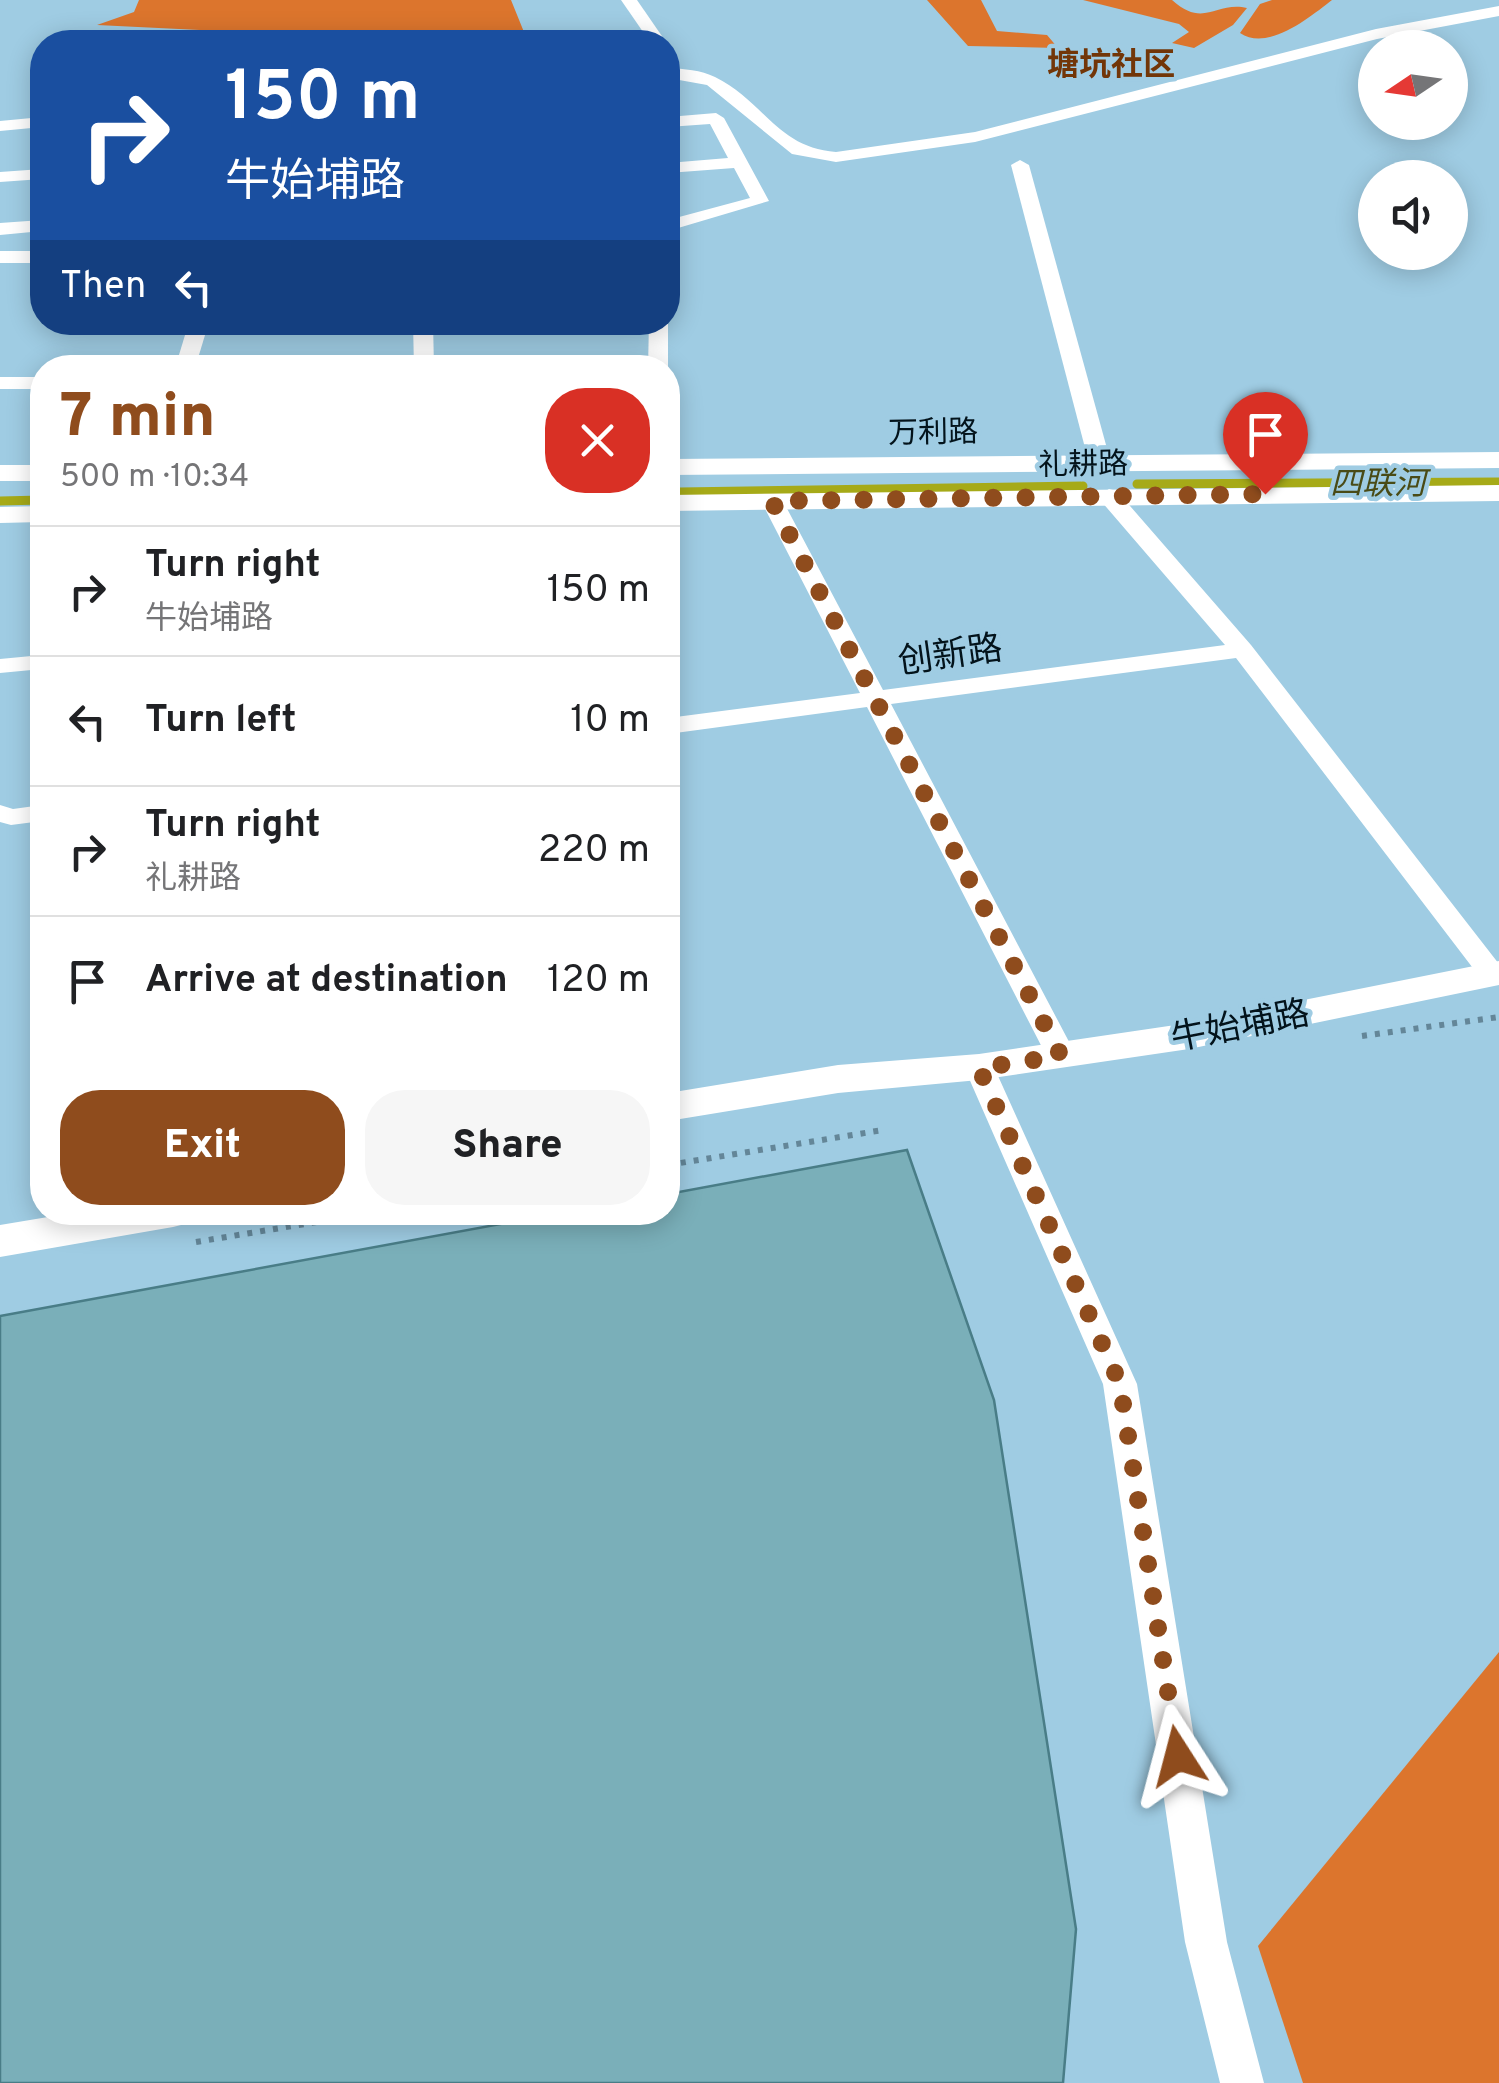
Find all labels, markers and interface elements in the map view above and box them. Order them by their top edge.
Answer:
north arrow [1358,30,1468,140]
map controls [1358,30,1468,270]
district label: 塘坑社区 [1047,47,1175,87]
text: 150 m [225,56,420,145]
icon: right [60,70,190,200]
text: 牛始埔路 [225,155,405,212]
button: sound [1358,160,1468,270]
icon: left [166,260,221,315]
text: Then [60,263,146,312]
text: 7 min [60,382,216,458]
button: close [545,388,650,493]
pin [1223,392,1308,495]
icon: arrive [1238,407,1293,462]
street label: 万利路 [888,415,978,454]
street label: 礼耕路 [1038,447,1128,486]
text: 500 m · 10:34 [60,458,249,498]
water label: 四联河 [1330,466,1432,506]
text: Turn right [145,542,320,591]
icon: right [60,564,115,619]
text: 150 m [547,567,650,616]
text: 牛始埔路 [145,600,273,640]
street label: 创新路 [895,628,1005,686]
icon: left [60,694,115,749]
text: Turn left [145,697,297,746]
text: 10 m [570,697,650,746]
text: Turn right [145,802,320,851]
icon: right [60,824,115,879]
text: 220 m [538,827,650,876]
text: 礼耕路 [145,860,241,900]
icon: arrive [60,954,115,1009]
text: Arrive at destination [145,957,508,1006]
text: 120 m [547,957,650,1006]
street label: 牛始埔路 [1168,993,1313,1063]
button: Exit [60,1090,345,1205]
button: Share [365,1090,650,1205]
position arrow [1126,1704,1230,1808]

